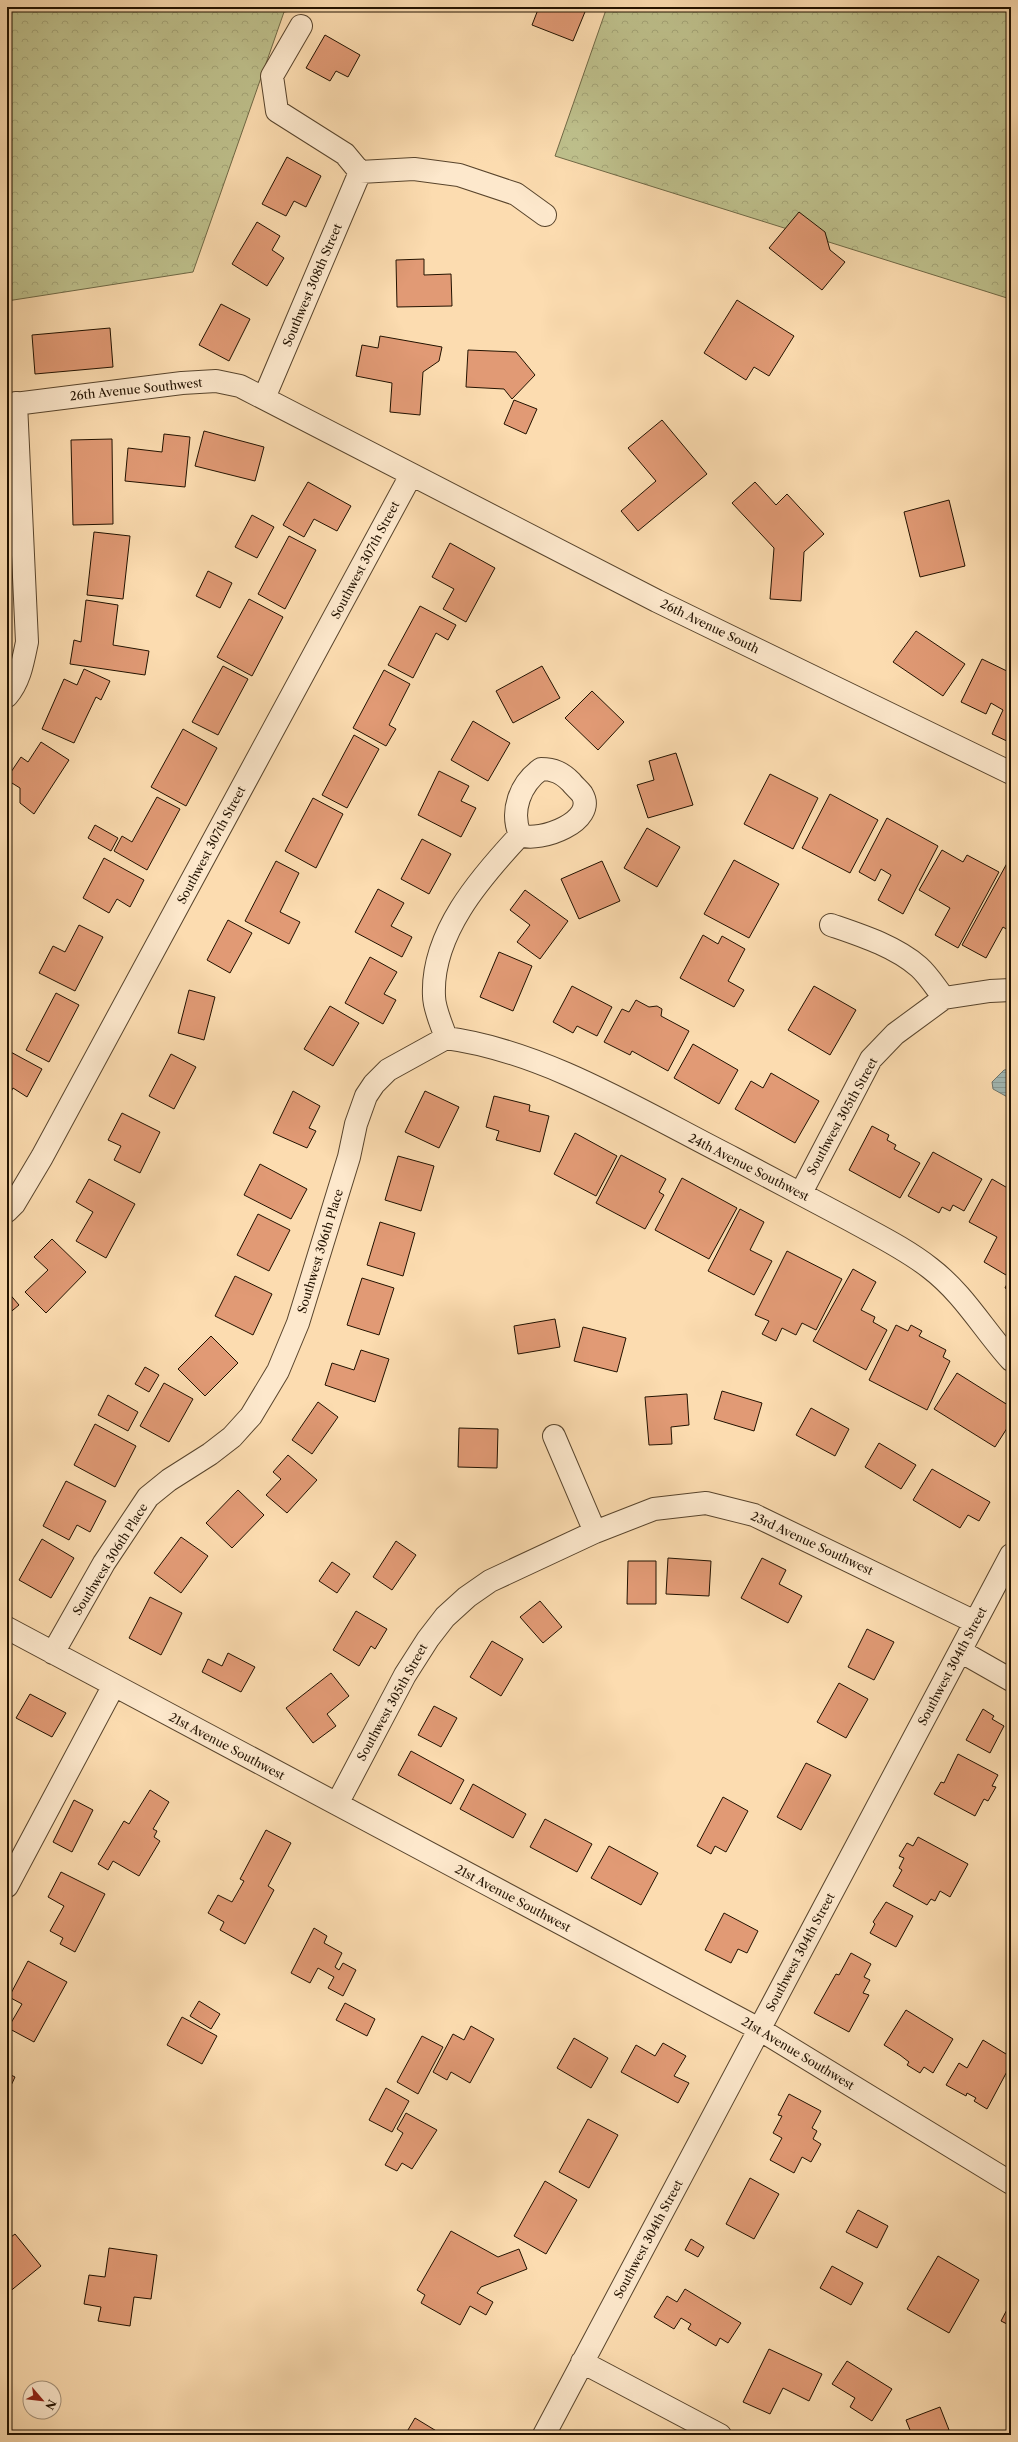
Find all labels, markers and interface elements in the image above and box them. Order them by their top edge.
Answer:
street label: Southwest 308th Street [279,220,345,349]
street label: 26th Avenue Southwest [69,374,204,403]
street label: Southwest 307th Street [328,498,403,622]
street label: 26th Avenue South [658,596,762,657]
street label: Southwest 307th Street [174,783,249,907]
street label: Southwest 305th Street [803,1054,881,1177]
street label: 24th Avenue Southwest [686,1130,812,1204]
street label: Southwest 306th Place [294,1187,346,1315]
street label: Southwest 306th Place [69,1500,151,1618]
street label: 23rd Avenue Southwest [748,1508,876,1578]
street label: Southwest 304th Street [914,1603,990,1728]
street label: Southwest 305th Street [353,1640,431,1763]
street label: 21st Avenue Southwest [167,1709,288,1783]
street label: 21st Avenue Southwest [453,1861,574,1935]
street label: Southwest 304th Street [762,1889,838,2014]
street label: 21st Avenue Southwest [739,2013,858,2093]
street label: Southwest 304th Street [610,2176,686,2301]
north arrow [22,2380,62,2420]
text: N [42,2397,59,2413]

